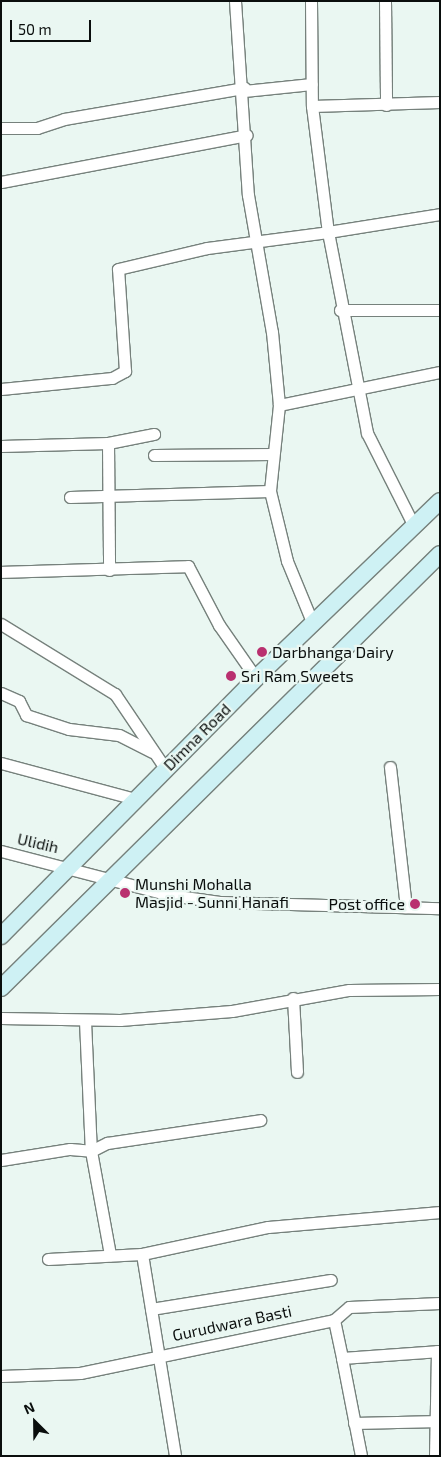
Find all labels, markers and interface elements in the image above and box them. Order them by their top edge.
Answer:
scale bar [12,10,94,42]
text: 50 m [18,20,52,38]
place label: Darbhanga Dairy [272,642,394,662]
marker: Darbhanga Dairy [256,646,268,658]
place label: Sri Ram Sweets [241,666,354,686]
marker: Sri Ram Sweets [225,670,237,682]
street label: Dimna Road [159,699,235,775]
street label: Ulidih [15,829,61,857]
place label: Munshi Mohalla Masjid - Sunni Hanafi [135,874,289,912]
marker: Munshi Mohalla Masjid - Sunni Hanafi [119,887,131,899]
place label: Post office [329,894,405,914]
marker: Post office [409,898,421,910]
street label: Gurudwara Basti [171,1301,293,1345]
north arrow [10,1397,60,1447]
text: N [21,1398,37,1418]

